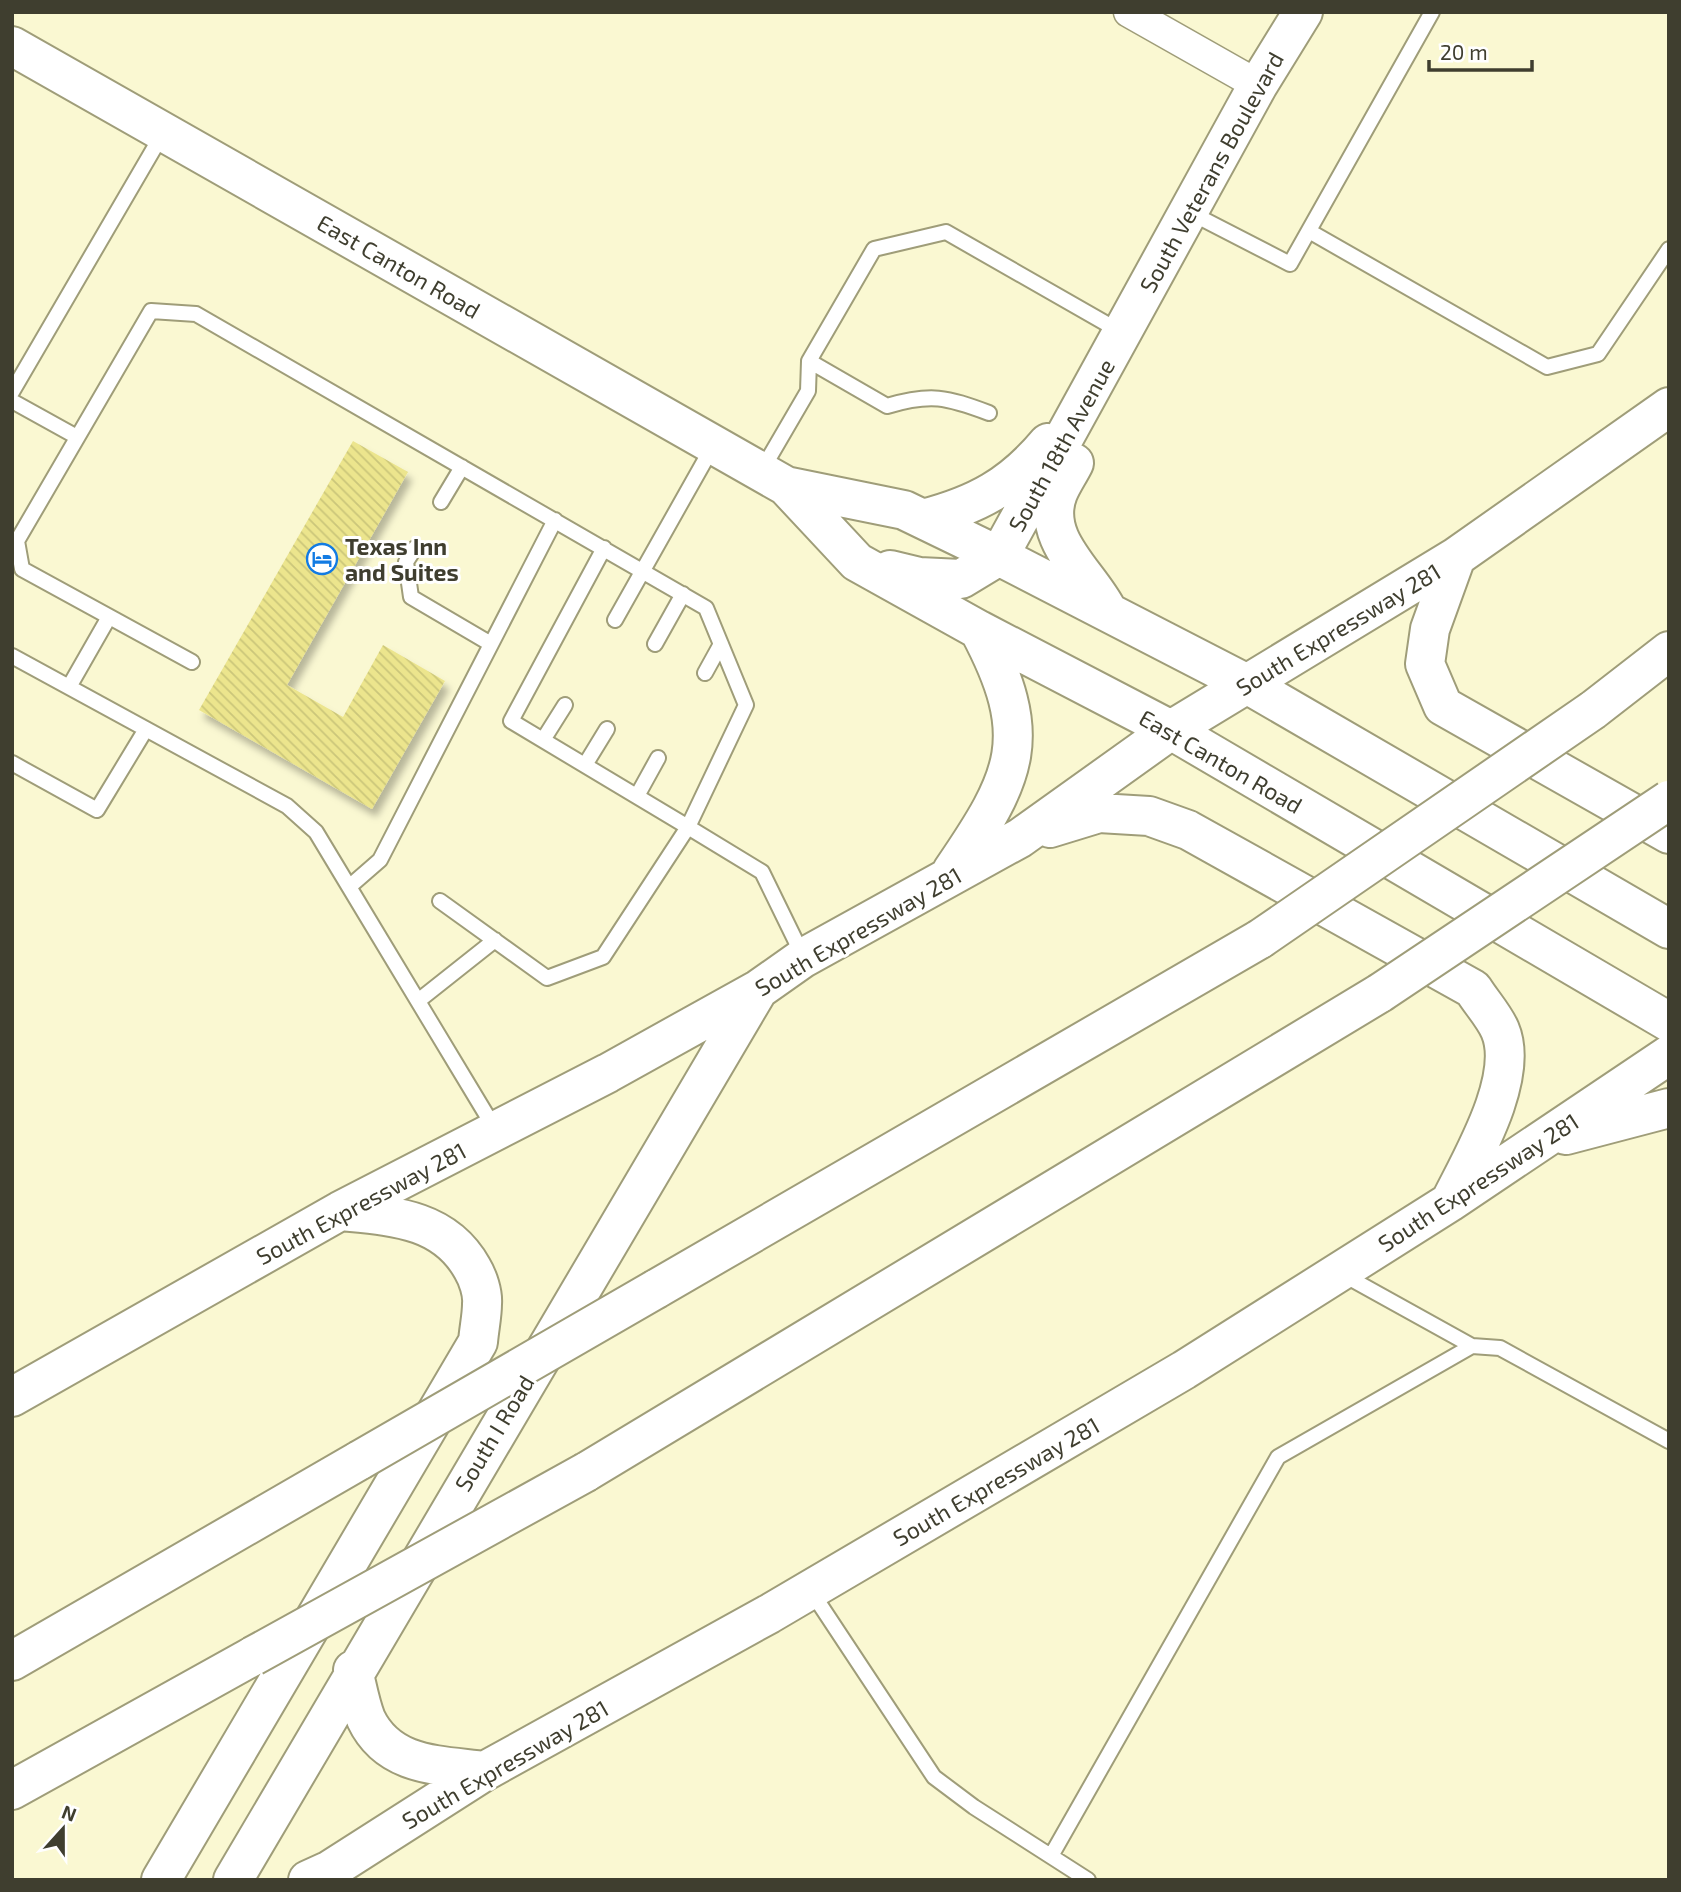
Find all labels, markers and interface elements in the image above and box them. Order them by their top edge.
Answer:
scale bar [1429,28,1532,72]
text: 20 m [1440,39,1488,64]
street label: South Veterans Boulevard [1133,47,1289,297]
street label: East Canton Road [313,208,485,324]
street label: South 18th Avenue [1002,354,1120,536]
place label: Texas Inn and Suites [345,532,459,586]
hotel icon: Texas Inn and Suites [305,542,339,576]
street label: South Expressway 281 [1231,557,1445,701]
street label: East Canton Road [1135,703,1307,819]
street label: South Expressway 281 [750,860,966,1002]
street label: South Expressway 281 [1372,1107,1584,1257]
street label: South Expressway 281 [251,1136,471,1270]
street label: South I Road [448,1370,540,1496]
street label: South Expressway 281 [888,1410,1104,1552]
street label: South Expressway 281 [397,1693,613,1835]
north arrow [28,1794,98,1864]
text: N [59,1799,80,1826]

